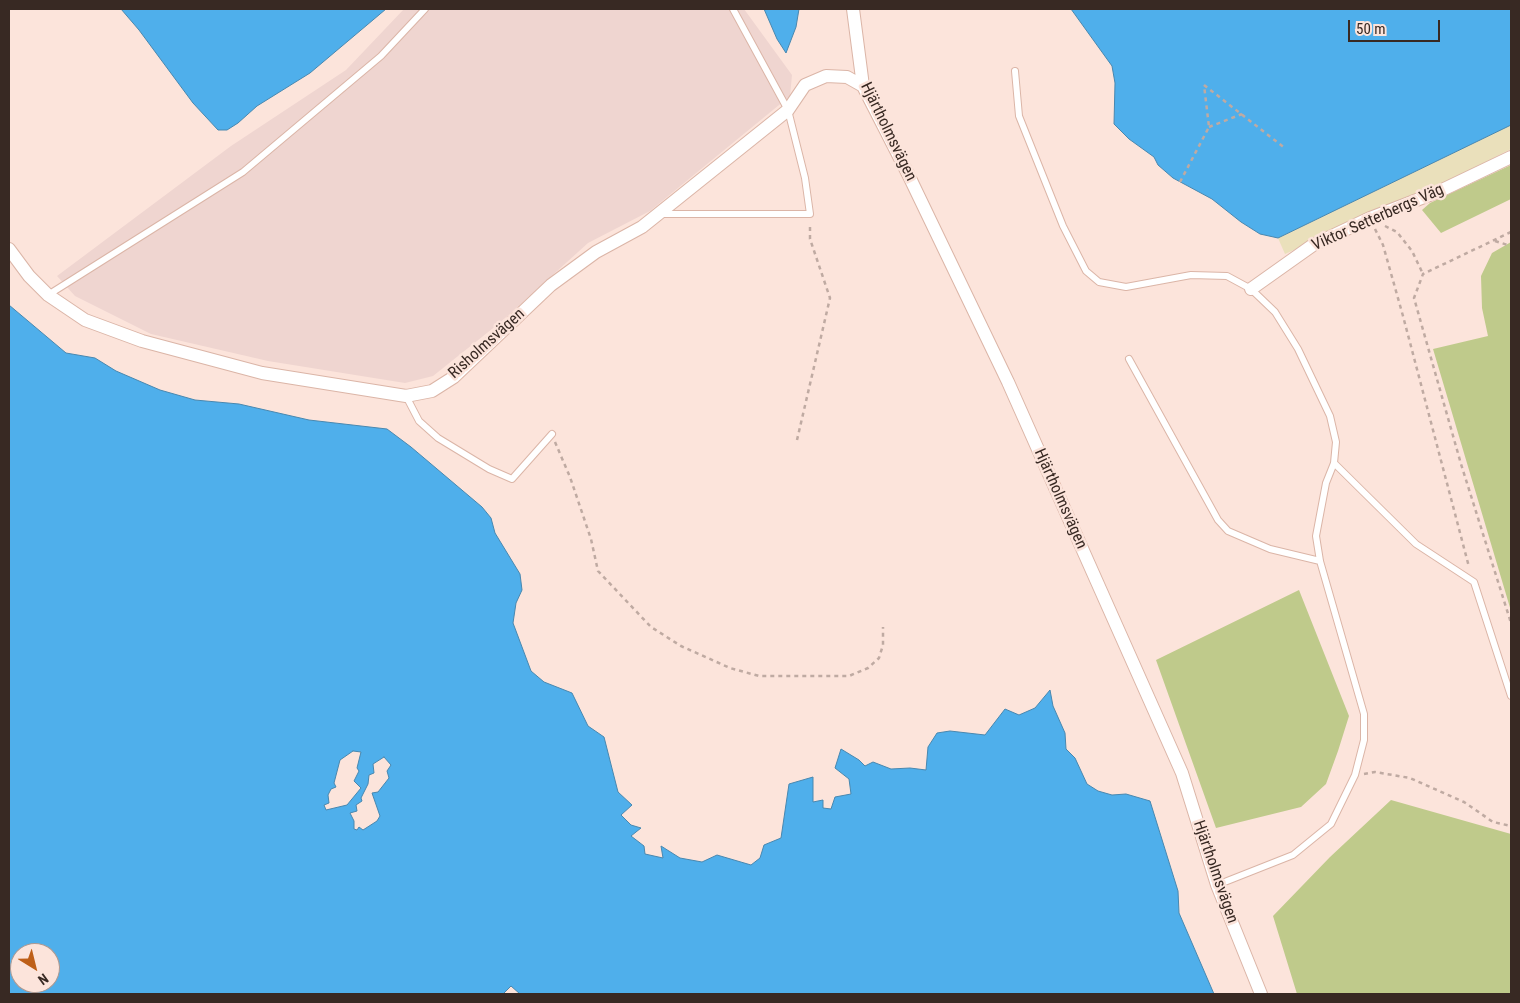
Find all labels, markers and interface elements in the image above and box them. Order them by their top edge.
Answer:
scale bar [1350,10,1442,42]
text: 50 m [1356,20,1386,38]
street label: Hjärtholmsvägen [856,79,920,185]
street label: Viktor Setterbergs Väg [1309,180,1447,256]
street label: Risholmsvägen [445,305,529,383]
street label: Hjärtholmsvägen [1029,446,1091,552]
street label: Hjärtholmsvägen [1188,818,1242,926]
north arrow [10,943,60,993]
text: N [35,970,51,988]

